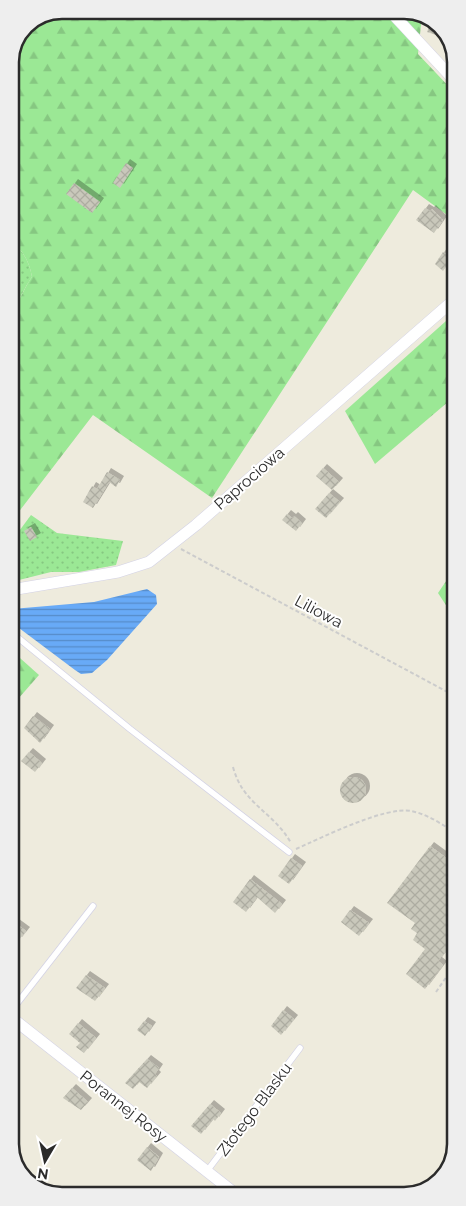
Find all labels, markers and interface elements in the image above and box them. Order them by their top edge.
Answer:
street label: Paprociowa [211,443,288,514]
street label: Liliowa [292,591,346,632]
street label: Złotego Blasku [213,1059,296,1160]
street label: Porannej Rosy [76,1066,171,1146]
north arrow [20,1136,70,1186]
text: N [36,1165,49,1183]

